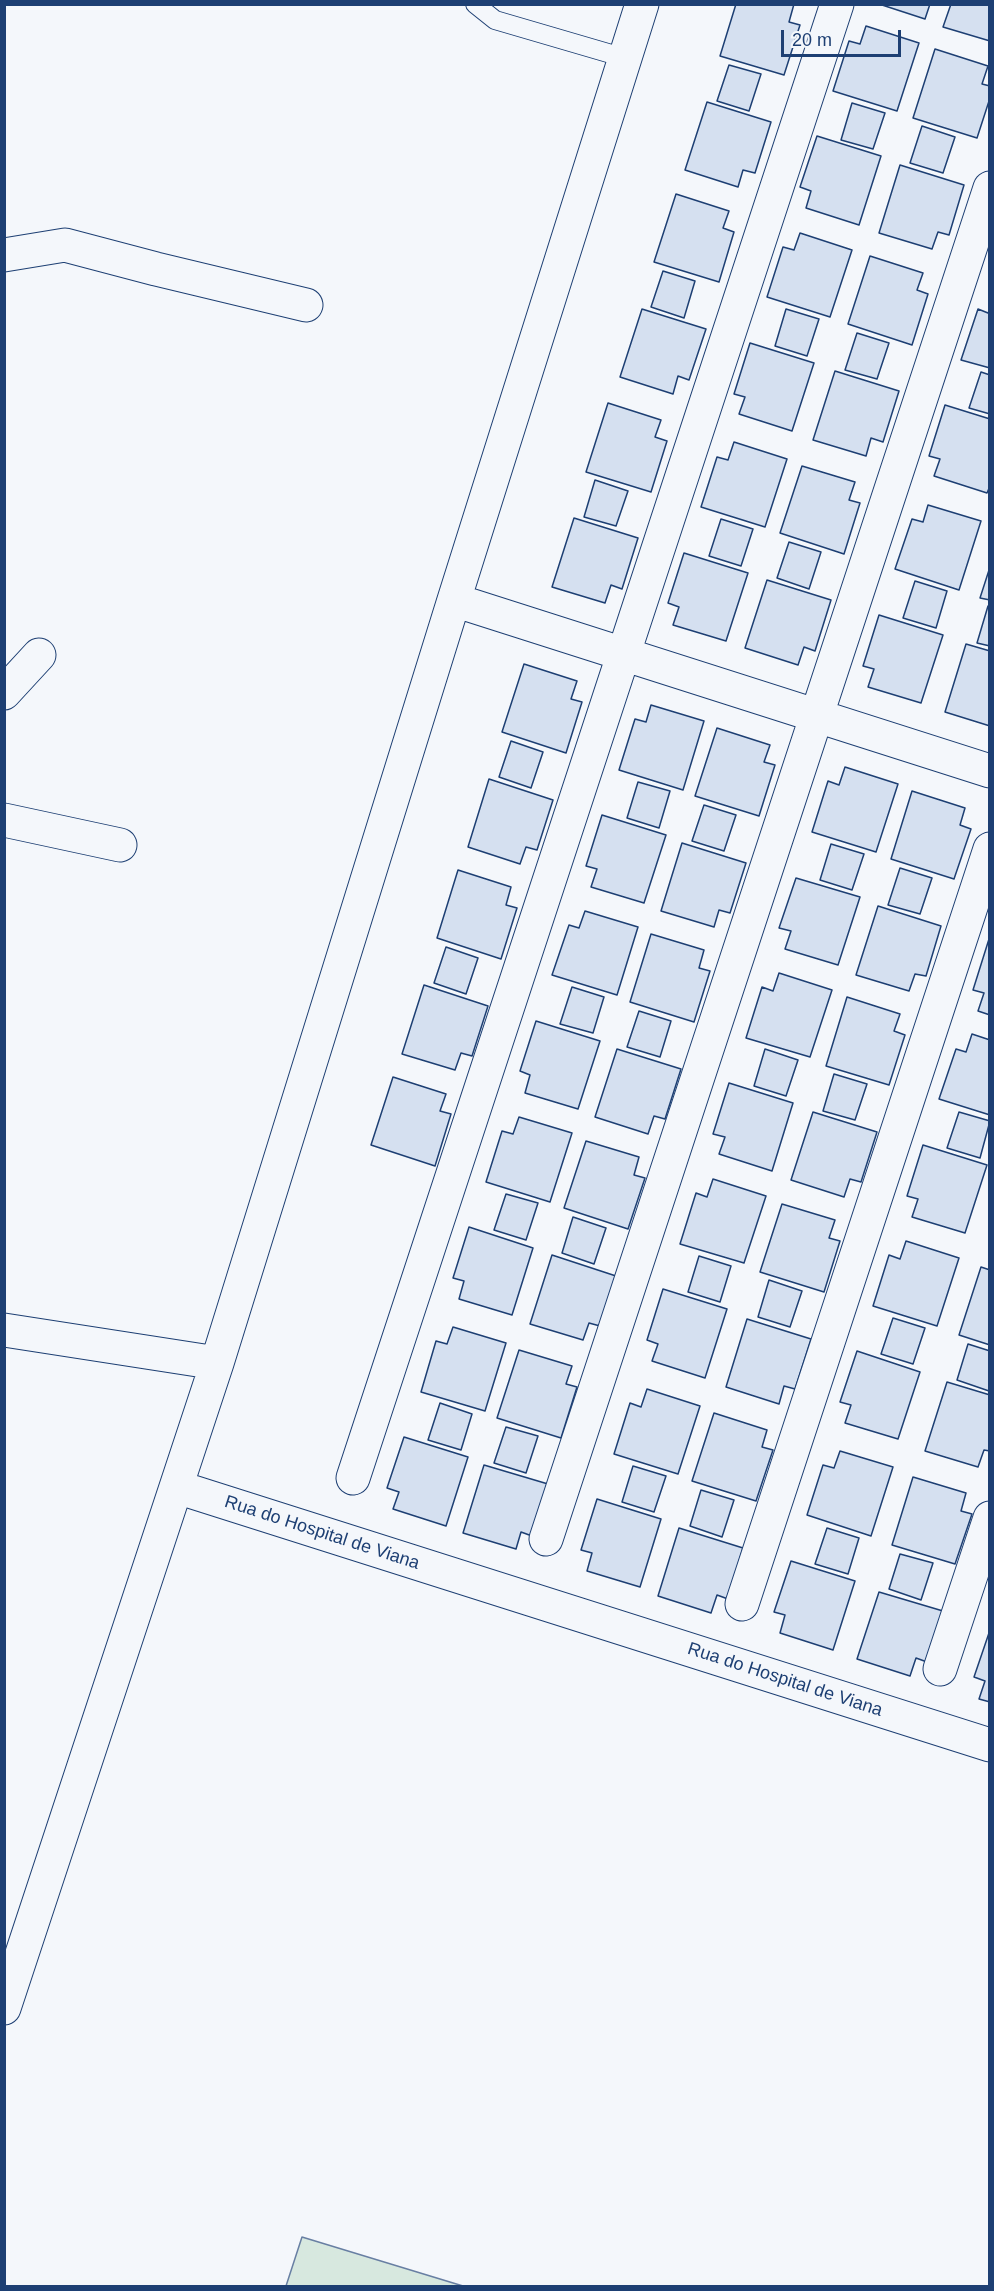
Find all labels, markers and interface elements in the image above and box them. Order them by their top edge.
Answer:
scale bar [784,18,904,56]
text: 20 m [792,30,832,50]
street label: Rua do Hospital de Viana [222,1491,422,1575]
street label: Rua do Hospital de Viana [685,1638,885,1722]

